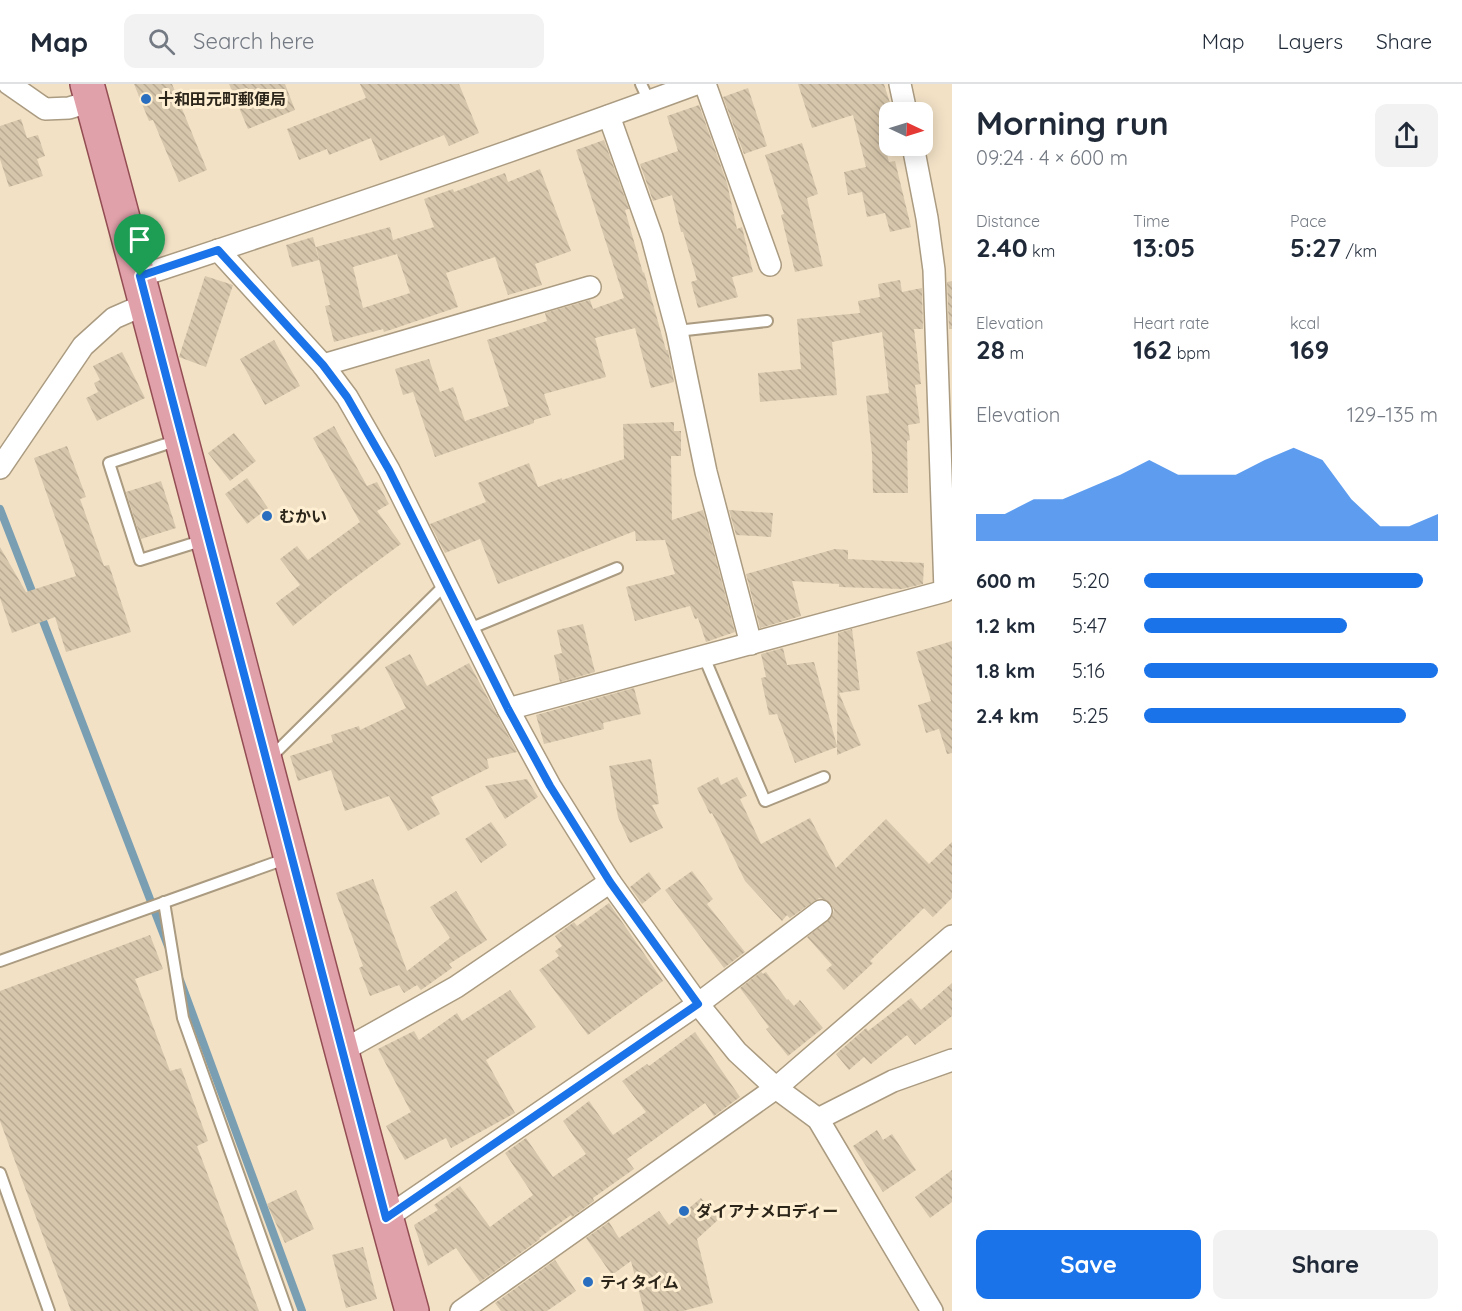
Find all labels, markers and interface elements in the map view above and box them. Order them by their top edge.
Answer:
search box [124,14,544,68]
text: Map [30,24,88,59]
icon: search [145,25,178,58]
text: Search here [193,27,315,55]
text: Map [1202,28,1245,54]
text: Layers [1278,28,1343,54]
text: Share [1376,28,1432,54]
place label: 十和田元町郵便局 [158,89,286,109]
marker: 十和田元町郵便局 [139,92,153,106]
north arrow [879,102,933,156]
map controls [879,102,933,156]
text: Morning run [976,102,1169,143]
button: share [1375,104,1438,167]
text: 09:24 · 4 × 600 m [976,145,1128,170]
text: Distance [976,211,1040,231]
text: Time [1133,211,1170,231]
text: Pace [1290,211,1326,231]
pin [114,214,165,276]
icon: arrive [123,223,156,256]
text: 2.40 [976,231,1028,264]
text: 13:05 [1133,231,1195,264]
text: 5:27 [1290,231,1341,264]
text: km [1028,241,1055,261]
text: /km [1341,241,1377,261]
text: Elevation [976,313,1043,333]
text: Heart rate [1133,313,1209,333]
text: kcal [1290,313,1320,333]
text: 28 [976,333,1005,366]
text: 162 [1133,333,1172,366]
text: 169 [1290,333,1329,366]
text: m [1005,343,1024,363]
text: bpm [1172,343,1211,363]
text: Elevation [976,402,1060,427]
text: 129–135 m [1347,402,1438,427]
place label: むかい [279,506,327,526]
marker: むかい [260,509,274,523]
text: 600 m [976,568,1036,593]
text: 5:20 [1072,568,1110,593]
text: 1.2 km [976,613,1036,638]
text: 5:47 [1072,613,1107,638]
text: 1.8 km [976,658,1035,683]
text: 5:16 [1072,658,1105,683]
text: 2.4 km [976,703,1039,728]
text: 5:25 [1072,703,1109,728]
place label: ダイアナメロディー [696,1201,839,1221]
marker: ダイアナメロディー [677,1204,691,1218]
button: Save [976,1230,1201,1299]
button: Share [1213,1230,1438,1299]
place label: ティタイム [600,1272,679,1292]
marker: ティタイム [581,1275,595,1289]

